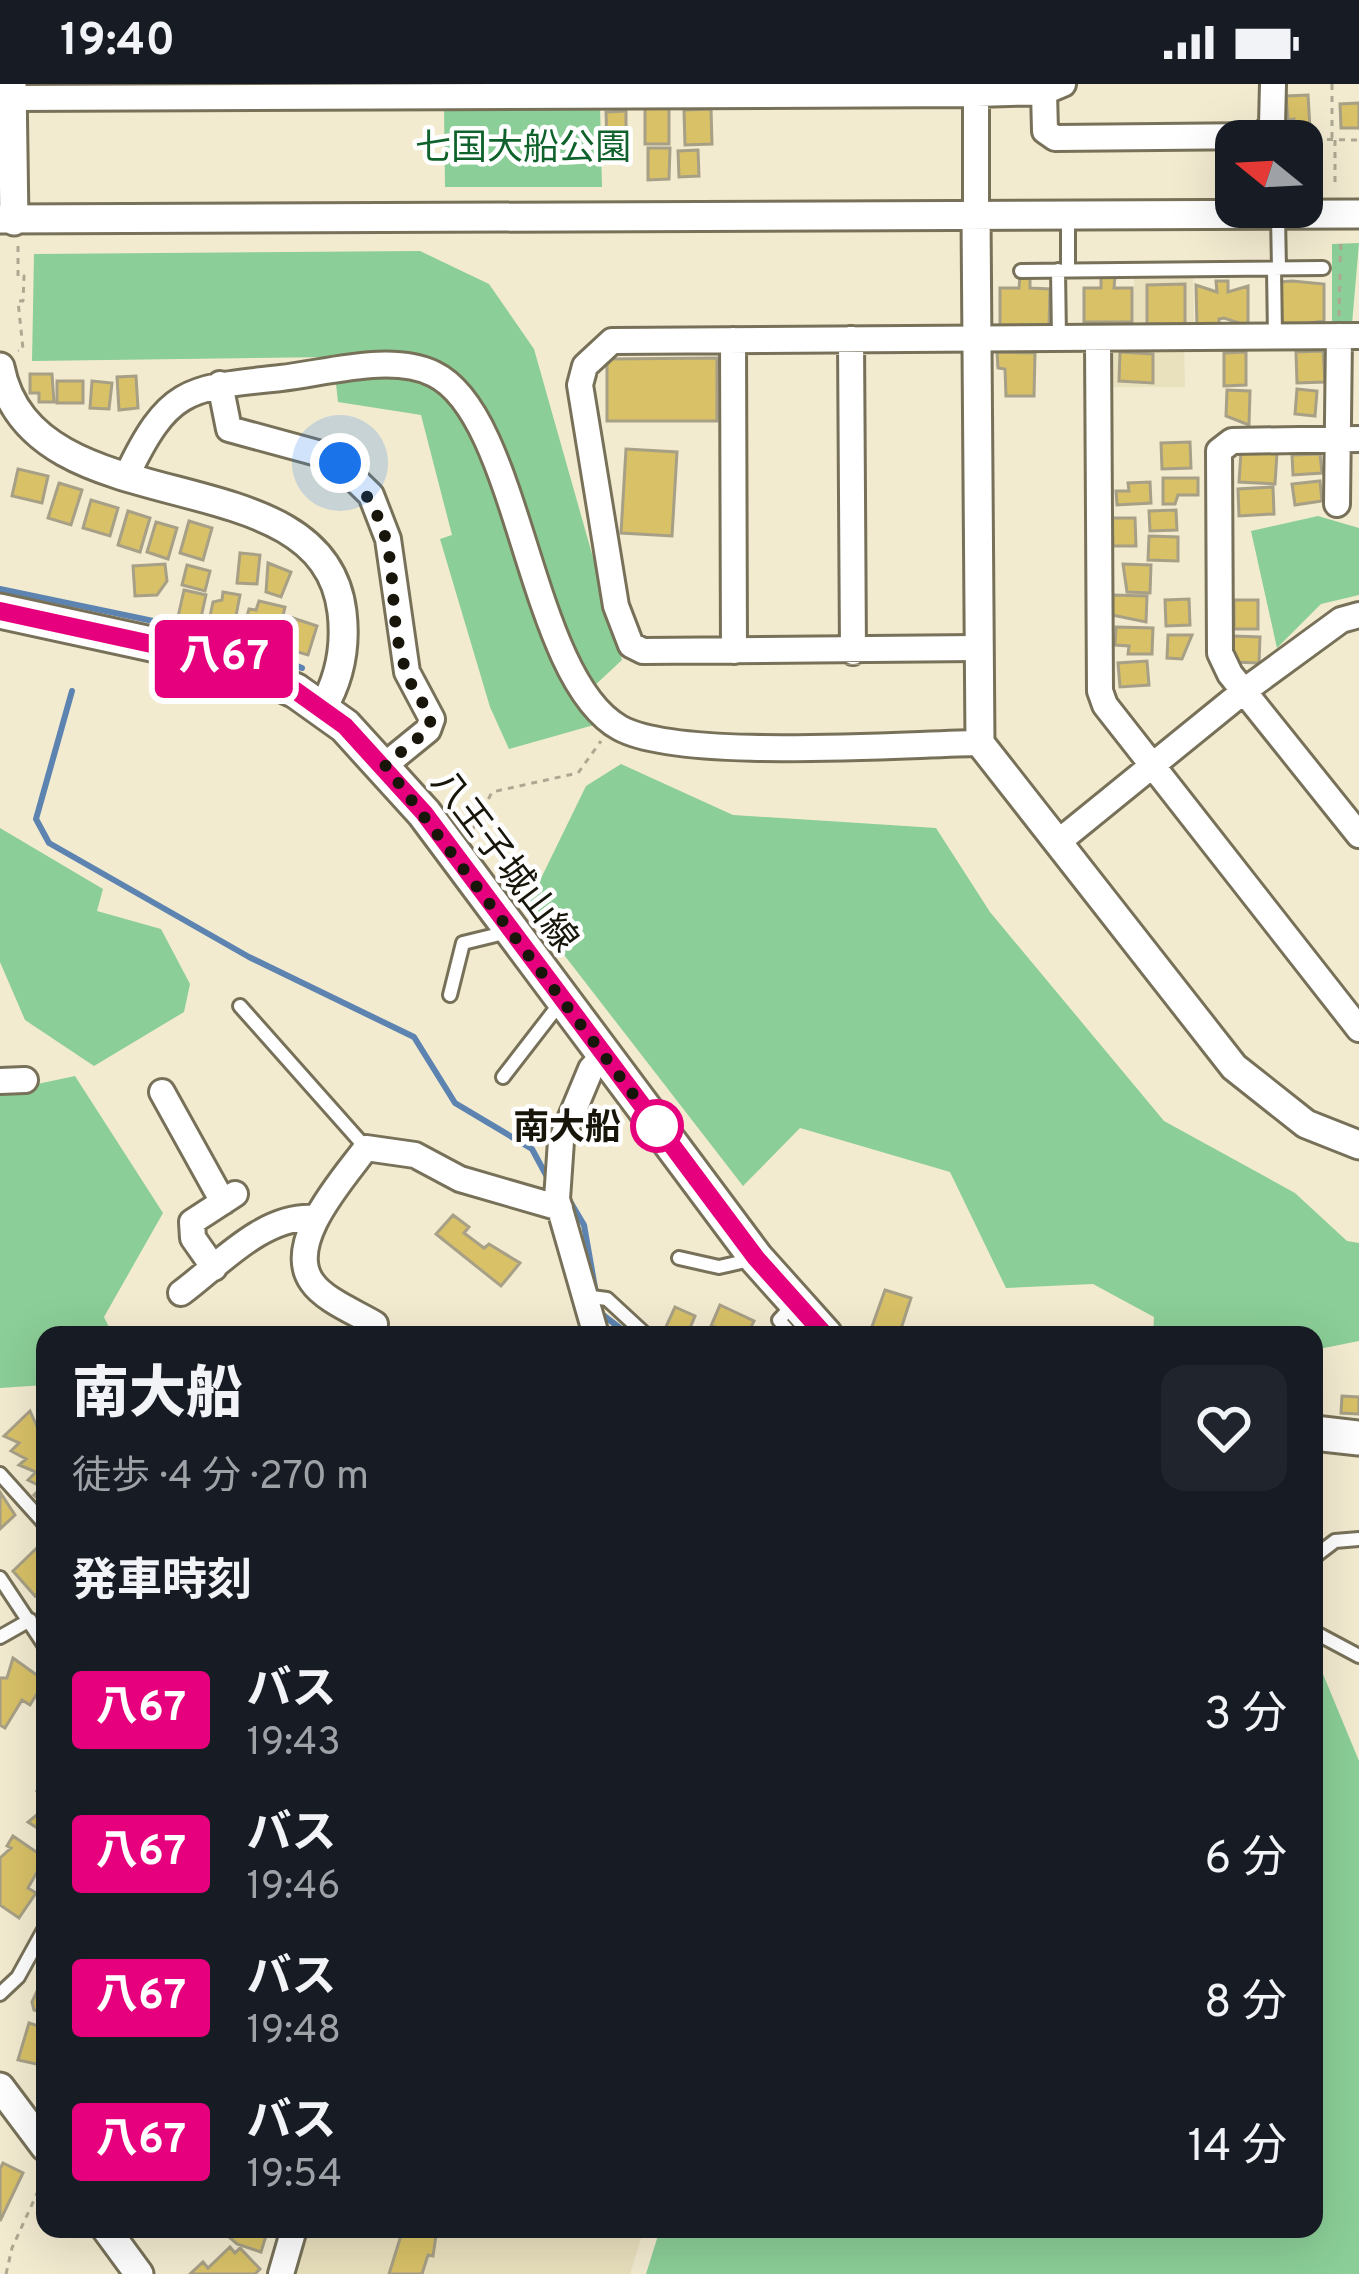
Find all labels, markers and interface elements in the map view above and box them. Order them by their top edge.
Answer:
text: 19:40 [60,14,175,71]
north arrow [1215,120,1323,228]
map controls [1215,120,1323,228]
park label: 七国大船公園 [415,127,631,173]
your location [310,433,370,493]
line badge: 八67 [155,620,293,698]
text: 八67 [179,632,269,685]
street label: 八王子城山線 [419,762,586,963]
marker: 南大船 [632,1101,682,1151]
place label: 南大船 [513,1107,621,1153]
text: 南大船 [72,1362,243,1434]
button: heart [1161,1365,1287,1491]
text: 徒歩 · 4 分 · 270 m [72,1454,369,1503]
text: 発車時刻 [72,1555,252,1612]
text: バス [246,1663,336,1720]
text: 八67 [96,1683,186,1736]
text: 3 分 [1204,1688,1287,1745]
text: 19:43 [246,1720,341,1769]
text: バス [246,1807,336,1864]
text: 八67 [96,1827,186,1880]
text: 6 分 [1205,1832,1287,1889]
text: 19:46 [246,1864,341,1913]
text: バス [246,1951,336,2008]
text: 八67 [96,1971,186,2024]
text: 8 分 [1204,1976,1287,2033]
text: 19:48 [246,2008,341,2057]
text: バス [246,2095,336,2152]
text: 八67 [96,2115,186,2168]
text: 14 分 [1188,2120,1287,2177]
text: 19:54 [246,2152,342,2201]

